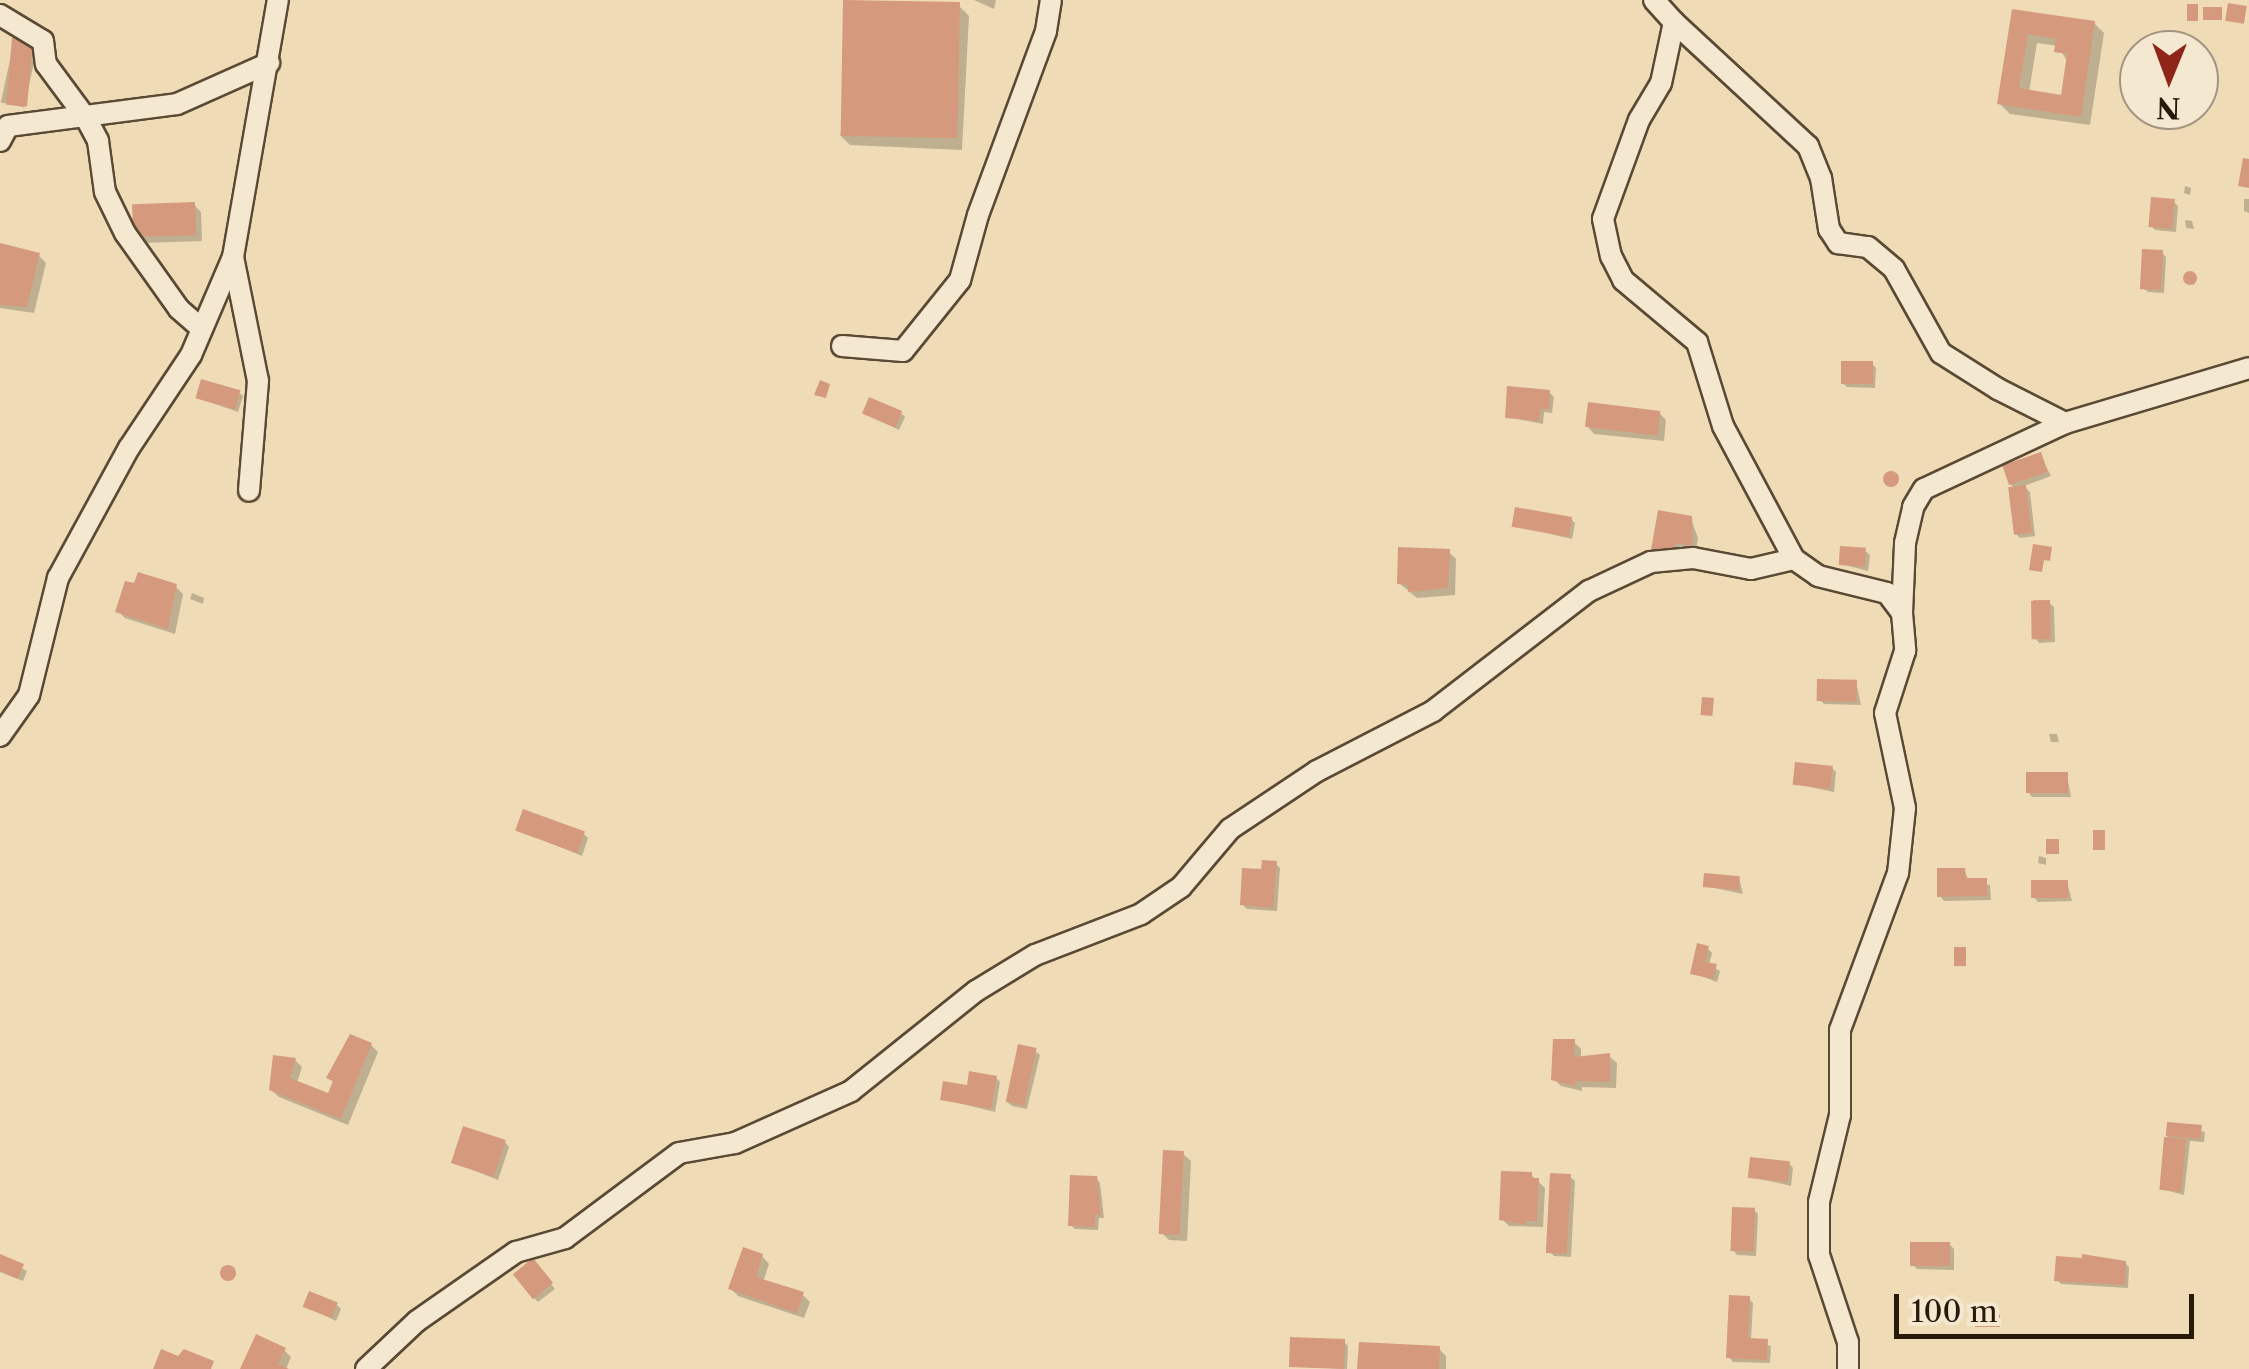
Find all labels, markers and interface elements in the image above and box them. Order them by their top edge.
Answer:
north arrow [2119,30,2219,130]
text: N [2156,91,2181,125]
scale bar [1899,1274,2199,1336]
text: 100 m [1911,1293,1998,1330]

